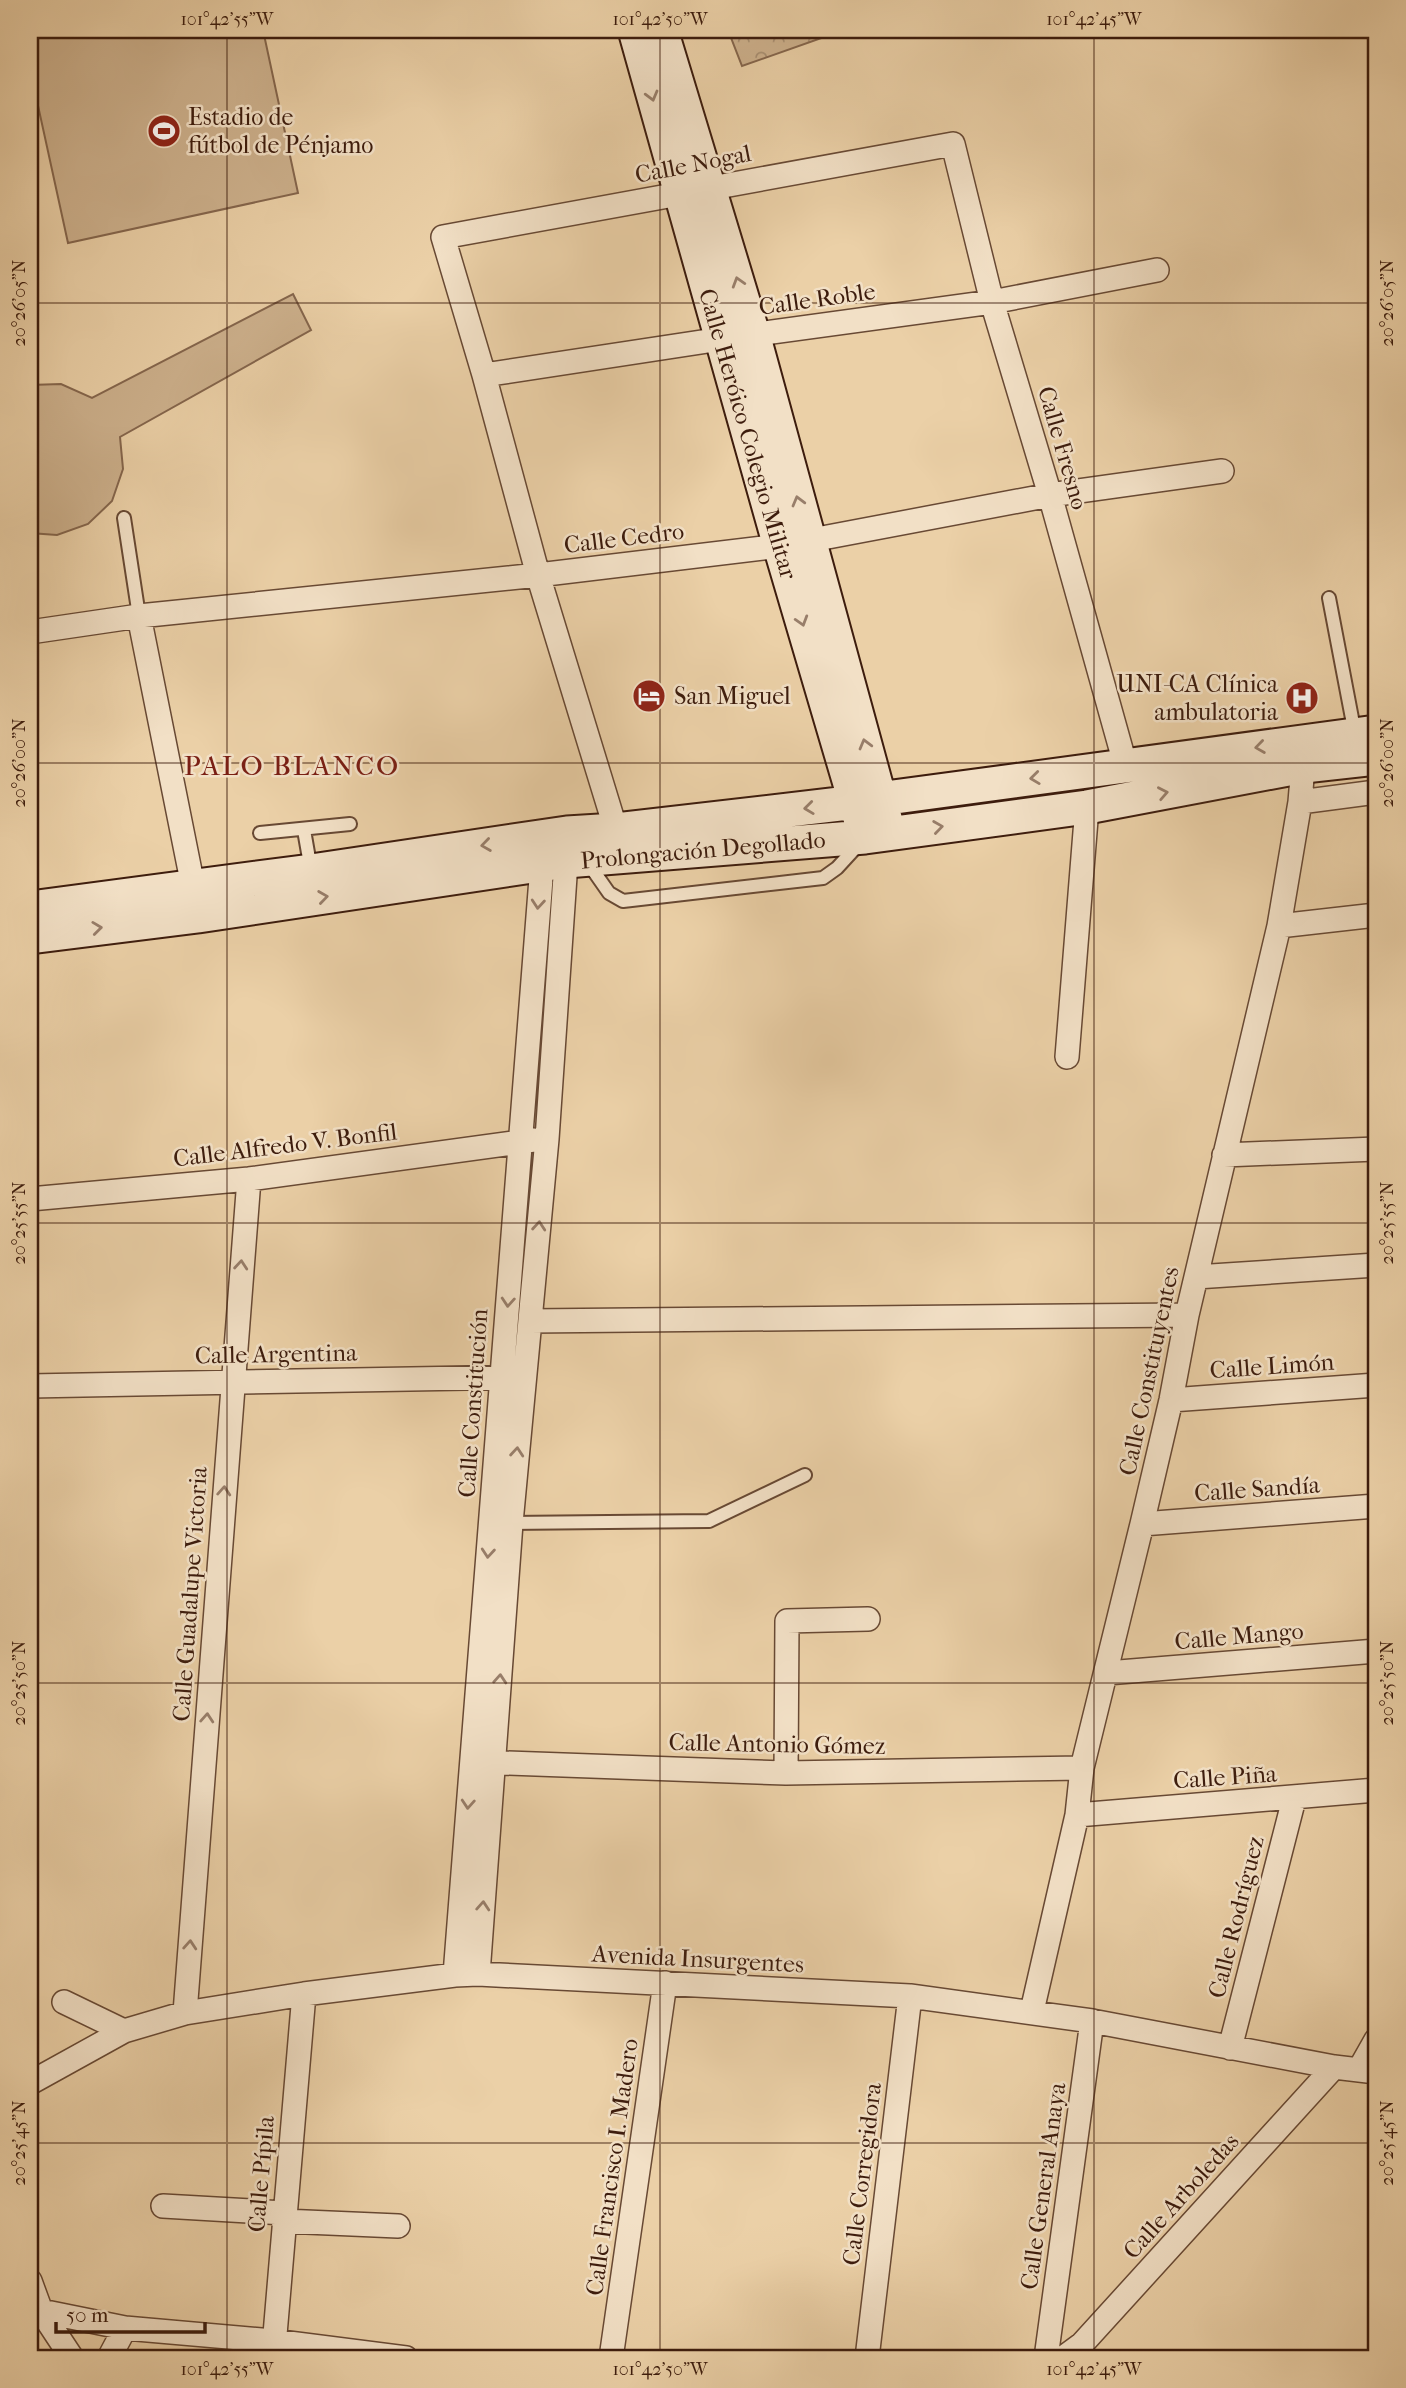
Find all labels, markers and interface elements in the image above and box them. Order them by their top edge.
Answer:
text: 101°42'55"W [181,9,275,30]
text: 101°42'50"W [612,9,709,30]
text: 101°42'45"W [1046,9,1143,30]
one-way arrow [644,89,659,101]
place label: Estadio de fútbol de Pénjamo [188,103,374,159]
sports icon: Estadio de fútbol de Pénjamo [145,112,183,150]
street label: Calle Nogal [632,139,754,189]
text: 20°26'05"N [9,259,30,346]
text: 20°26'05"N [1377,259,1398,346]
one-way arrow [731,276,746,288]
street label: Calle Roble [757,277,877,321]
street label: Calle Heróico Colegio Militar [693,285,803,583]
street label: Calle Fresno [1032,383,1094,513]
one-way arrow [792,495,807,507]
street label: Calle Cedro [562,517,686,559]
one-way arrow [794,614,809,626]
place label: UNI-CA Clínica ambulatoria [1116,670,1279,726]
hotel icon: San Miguel [630,677,668,715]
hospital icon: UNI-CA Clínica ambulatoria [1283,679,1321,717]
place label: San Miguel [674,682,791,710]
text: 20°26'00"N [9,718,30,808]
text: 20°26'00"N [1377,718,1398,808]
one-way arrow [859,738,873,750]
one-way arrow [1254,739,1266,754]
district label: PALO BLANCO [184,749,400,782]
one-way arrow [1029,771,1040,786]
one-way arrow [1157,786,1169,801]
one-way arrow [803,800,815,815]
one-way arrow [932,820,944,835]
street label: Prolongación Degollado [579,825,827,875]
one-way arrow [480,837,492,852]
one-way arrow [317,890,329,905]
one-way arrow [531,899,546,910]
one-way arrow [92,921,103,936]
street label: Calle Alfredo V. Bonfil [172,1117,399,1173]
text: 20°25'55"N [9,1181,30,1264]
text: 20°25'55"N [1377,1181,1398,1264]
one-way arrow [531,1220,546,1231]
one-way arrow [233,1259,248,1270]
street label: Calle Constituyentes [1113,1264,1185,1478]
one-way arrow [501,1297,516,1308]
street label: Calle Constitución [452,1308,494,1498]
street label: Calle Argentina [195,1339,358,1369]
street label: Calle Limón [1209,1348,1335,1384]
one-way arrow [509,1447,524,1458]
street label: Calle Guadalupe Victoria [167,1465,213,1722]
street label: Calle Sandía [1193,1471,1322,1507]
one-way arrow [216,1486,231,1497]
one-way arrow [481,1548,496,1559]
street label: Calle Mango [1173,1616,1305,1656]
text: 20°25'50"N [9,1640,30,1725]
text: 20°25'50"N [1377,1640,1398,1725]
one-way arrow [492,1673,507,1684]
one-way arrow [199,1713,214,1724]
street label: Calle Antonio Gómez [668,1728,886,1760]
street label: Calle Piña [1172,1759,1279,1795]
one-way arrow [461,1799,476,1810]
street label: Calle Rodríguez [1202,1833,1270,2001]
one-way arrow [475,1900,490,1911]
one-way arrow [182,1939,197,1950]
street label: Avenida Insurgentes [590,1939,805,1979]
street label: Calle Francisco I. Madero [580,2037,644,2297]
street label: Calle Corregidora [837,2080,887,2267]
street label: Calle General Anaya [1015,2080,1072,2291]
text: 20°25'45"N [9,2100,30,2186]
text: 20°25'45"N [1377,2100,1398,2186]
street label: Calle Pípila [242,2114,280,2233]
street label: Calle Arboledas [1117,2127,1245,2264]
scale bar [56,2290,205,2334]
text: 50 m [66,2303,109,2327]
text: 101°42'55"W [181,2359,275,2380]
text: 101°42'50"W [612,2359,709,2380]
text: 101°42'45"W [1046,2359,1143,2380]

